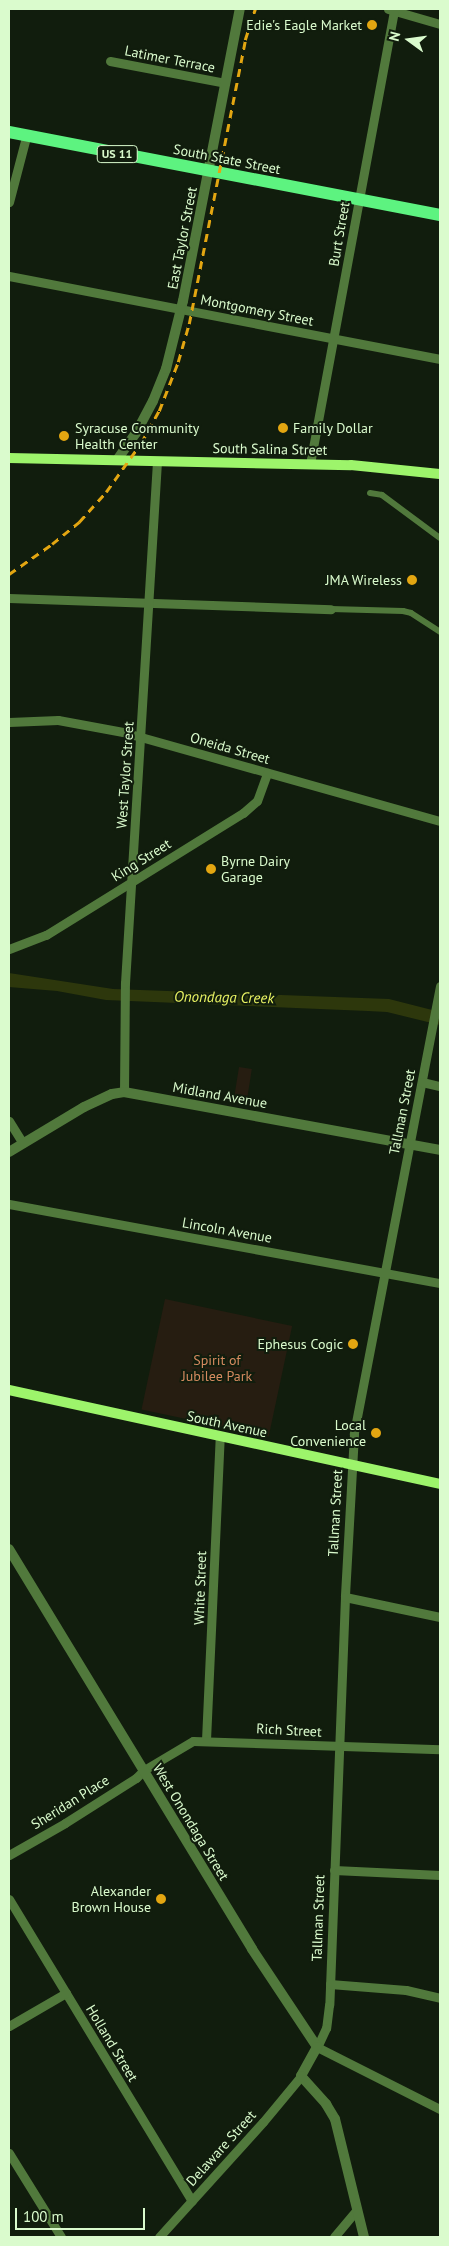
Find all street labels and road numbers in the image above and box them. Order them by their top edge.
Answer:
street label: Latimer Terrace [123,42,217,76]
street label: South State Street [172,140,282,178]
road number: US 11 [96,144,138,164]
street label: East Taylor Street [164,185,200,291]
street label: Burt Street [325,200,353,268]
street label: Montgomery Street [199,291,315,329]
street label: South Salina Street [212,440,328,458]
street label: West Taylor Street [113,720,137,830]
street label: Oneida Street [188,729,272,767]
street label: King Street [108,835,174,885]
street label: Tallman Street [385,1068,419,1156]
street label: Midland Avenue [171,1078,269,1112]
street label: Lincoln Avenue [181,1214,273,1246]
street label: South Avenue [185,1407,269,1441]
street label: Tallman Street [324,1469,346,1557]
street label: White Street [190,1551,210,1625]
street label: Rich Street [256,1720,322,1740]
street label: West Onondaga Street [149,1761,233,1883]
street label: Sheridan Place [28,1771,112,1833]
street label: Tallman Street [308,1874,328,1962]
street label: Holland Street [82,2002,142,2084]
street label: Delaware Street [183,2107,259,2189]

